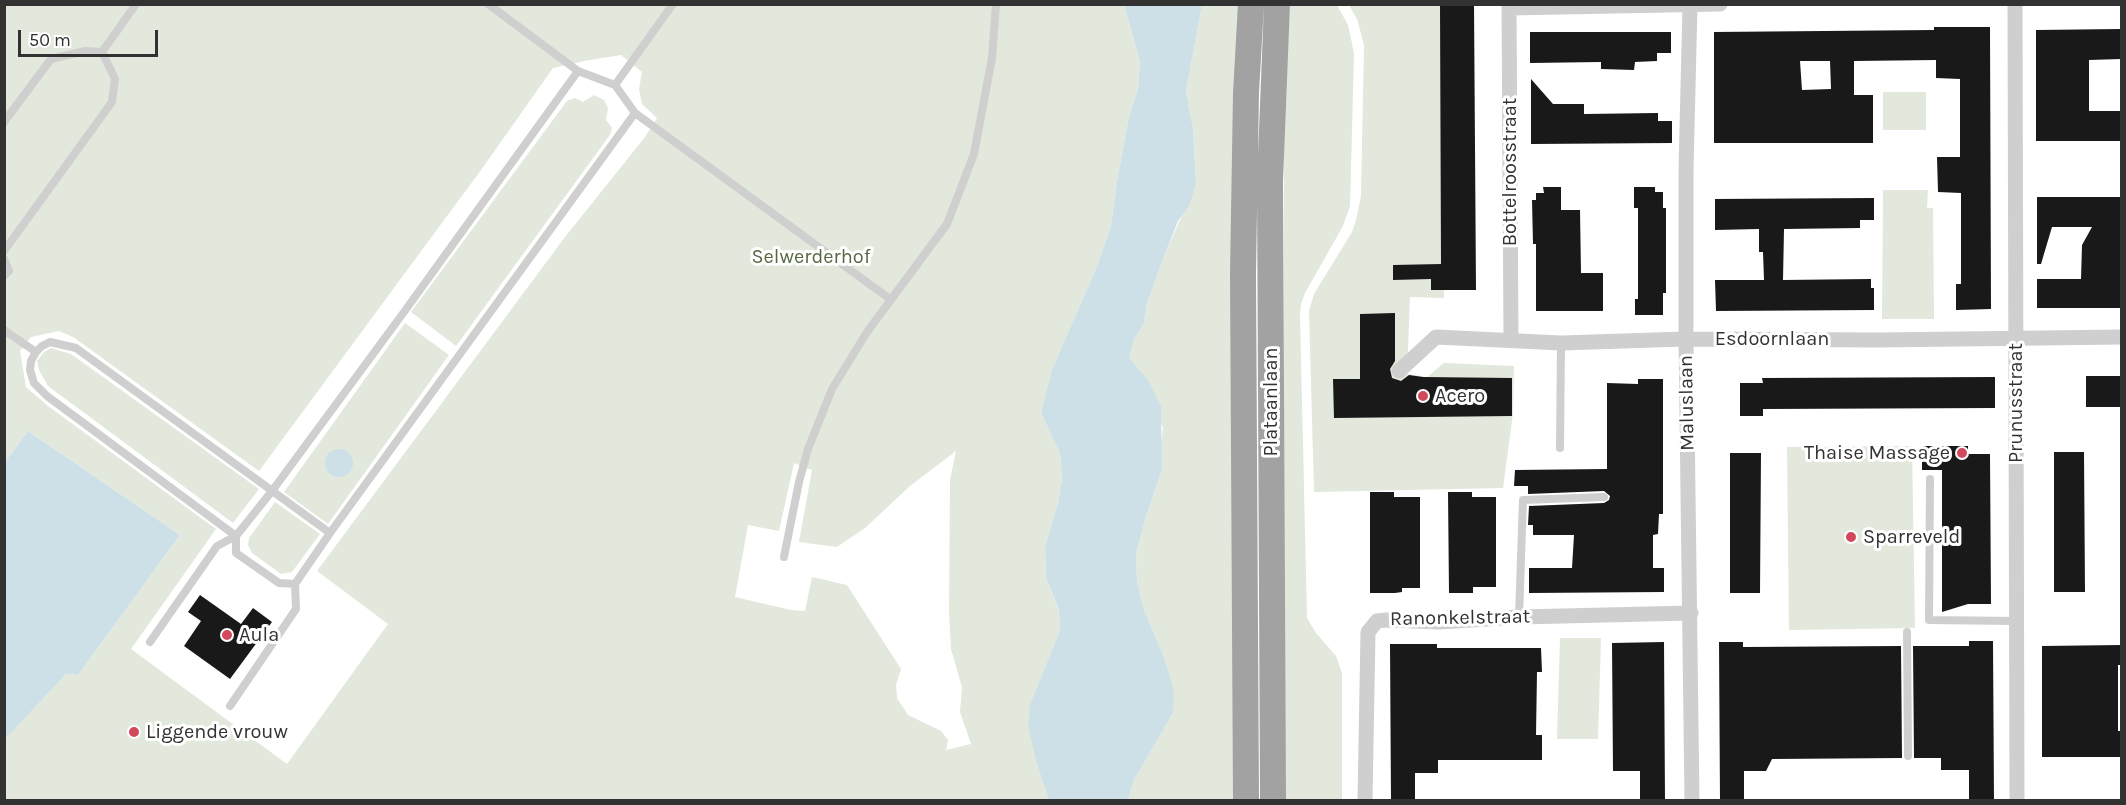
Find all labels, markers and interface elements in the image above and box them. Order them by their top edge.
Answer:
scale bar [21,18,160,56]
text: 50 m [29,29,71,51]
street label: Bottelroosstraat [1498,98,1522,246]
park label: Selwerderhof [751,245,871,269]
street label: Esdoornlaan [1715,327,1829,351]
street label: Prunusstraat [2004,343,2028,463]
street label: Plataanlaan [1259,348,1283,456]
street label: Maluslaan [1674,355,1700,451]
place label: Acero [1435,384,1485,408]
marker: Acero [1416,389,1430,403]
place label: Thaise Massage [1804,441,1950,465]
marker: Thaise Massage [1955,446,1969,460]
place label: Sparreveld [1863,525,1960,549]
marker: Sparreveld [1844,530,1858,544]
street label: Ranonkelstraat [1390,605,1530,631]
place label: Aula [239,623,279,647]
marker: Aula [220,628,234,642]
place label: Liggende vrouw [146,720,288,744]
marker: Liggende vrouw [127,725,141,739]

